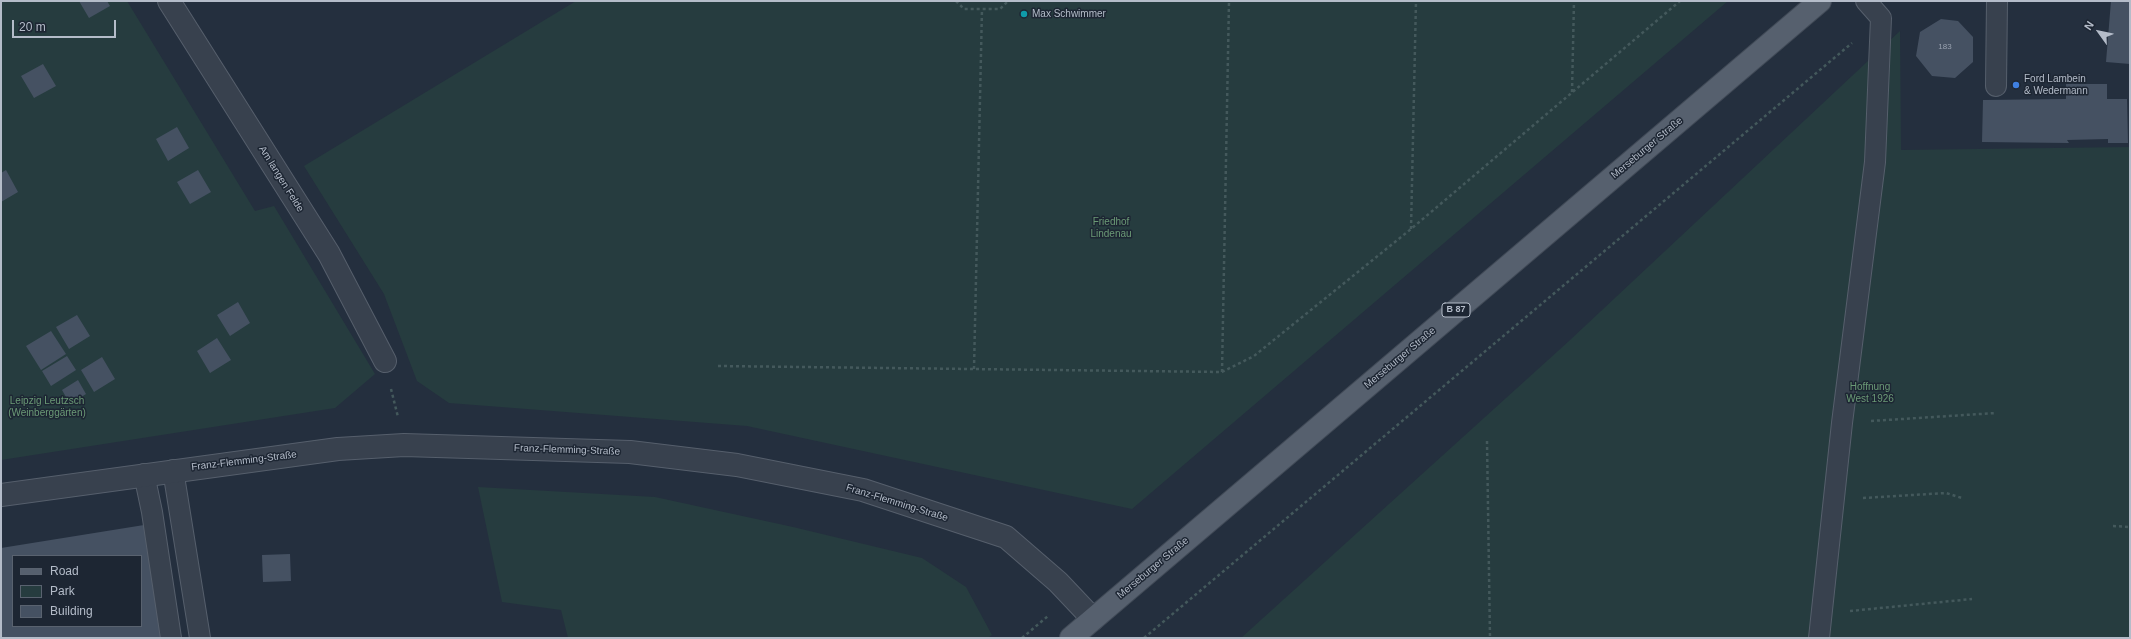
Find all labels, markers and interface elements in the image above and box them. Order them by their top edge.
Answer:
place label: Max Schwimmer [1032,8,1106,20]
marker: Max Schwimmer [1019,9,1029,19]
scale bar [14,12,118,38]
north arrow [2079,12,2119,52]
text: N [2082,19,2096,32]
text: 20 m [19,20,46,34]
house number: 183 [1938,42,1952,52]
place label: Ford Lambein & Wedermann [2024,73,2088,96]
marker: Ford Lambein & Wedermann [2011,80,2021,90]
street label: Merseburger Straße [1609,115,1685,181]
street label: Am langen Felde [256,144,306,214]
park label: Friedhof Lindenau [1090,216,1132,240]
road number: B 87 [1442,303,1470,317]
street label: Merseburger Straße [1362,325,1438,391]
park label: Hoffnung West 1926 [1846,381,1894,404]
park label: Leipzig Leutzsch (Weinberggärten) [8,395,86,418]
street label: Franz-Flemming-Straße [514,442,620,458]
street label: Franz-Flemming-Straße [191,449,297,473]
street label: Franz-Flemming-Straße [845,482,949,524]
street label: Merseburger Straße [1115,535,1191,601]
legend [12,555,142,627]
text: Road [50,564,79,578]
text: Park [50,584,75,598]
text: Building [50,604,93,618]

